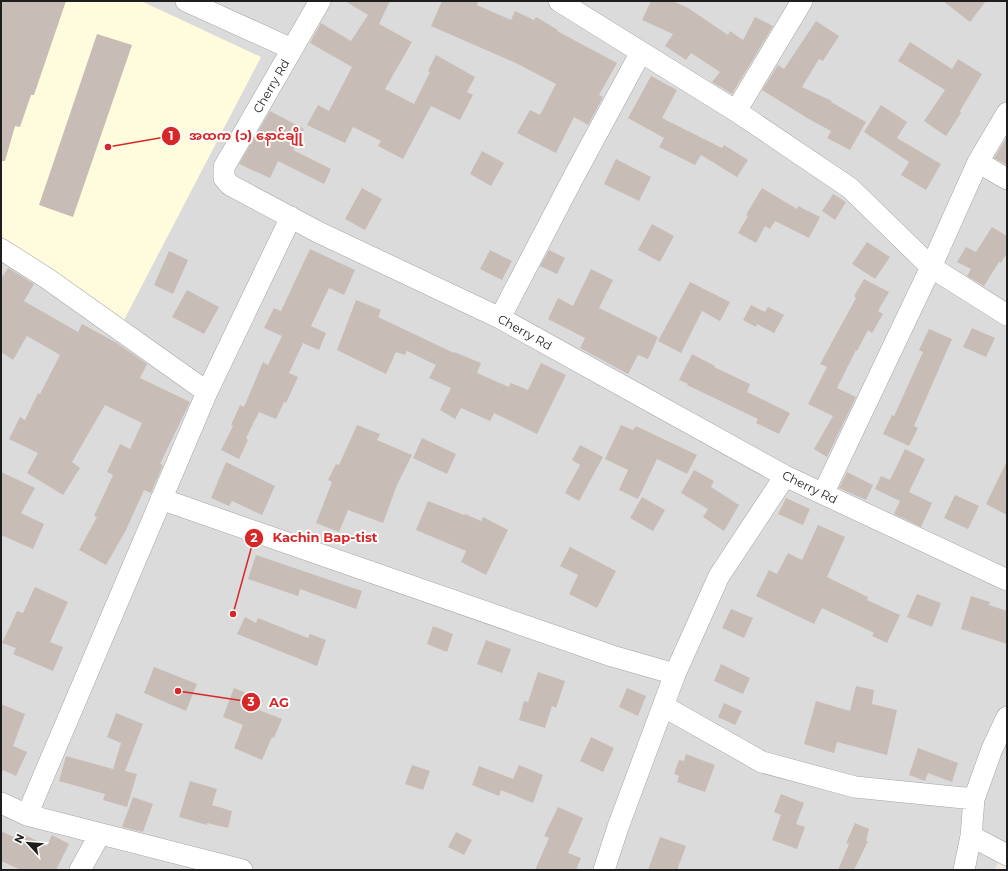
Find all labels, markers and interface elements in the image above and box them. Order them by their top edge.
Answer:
street label: Cherry Rd [250,56,292,116]
callout: အထက (၁) နောင်ချို [161,123,311,148]
text: အထက (၁) နောင်ချို [189,126,303,147]
text: 1 [169,128,173,143]
street label: Cherry Rd [495,311,555,353]
street label: Cherry Rd [780,467,840,507]
callout: Kachin Bap-tist [244,525,385,550]
text: Kachin Bap-tist [272,529,378,545]
text: 2 [250,530,258,545]
callout: AG [241,690,297,715]
text: 3 [246,694,255,709]
text: AG [268,694,289,710]
north arrow [8,823,48,863]
text: N [11,832,27,846]

